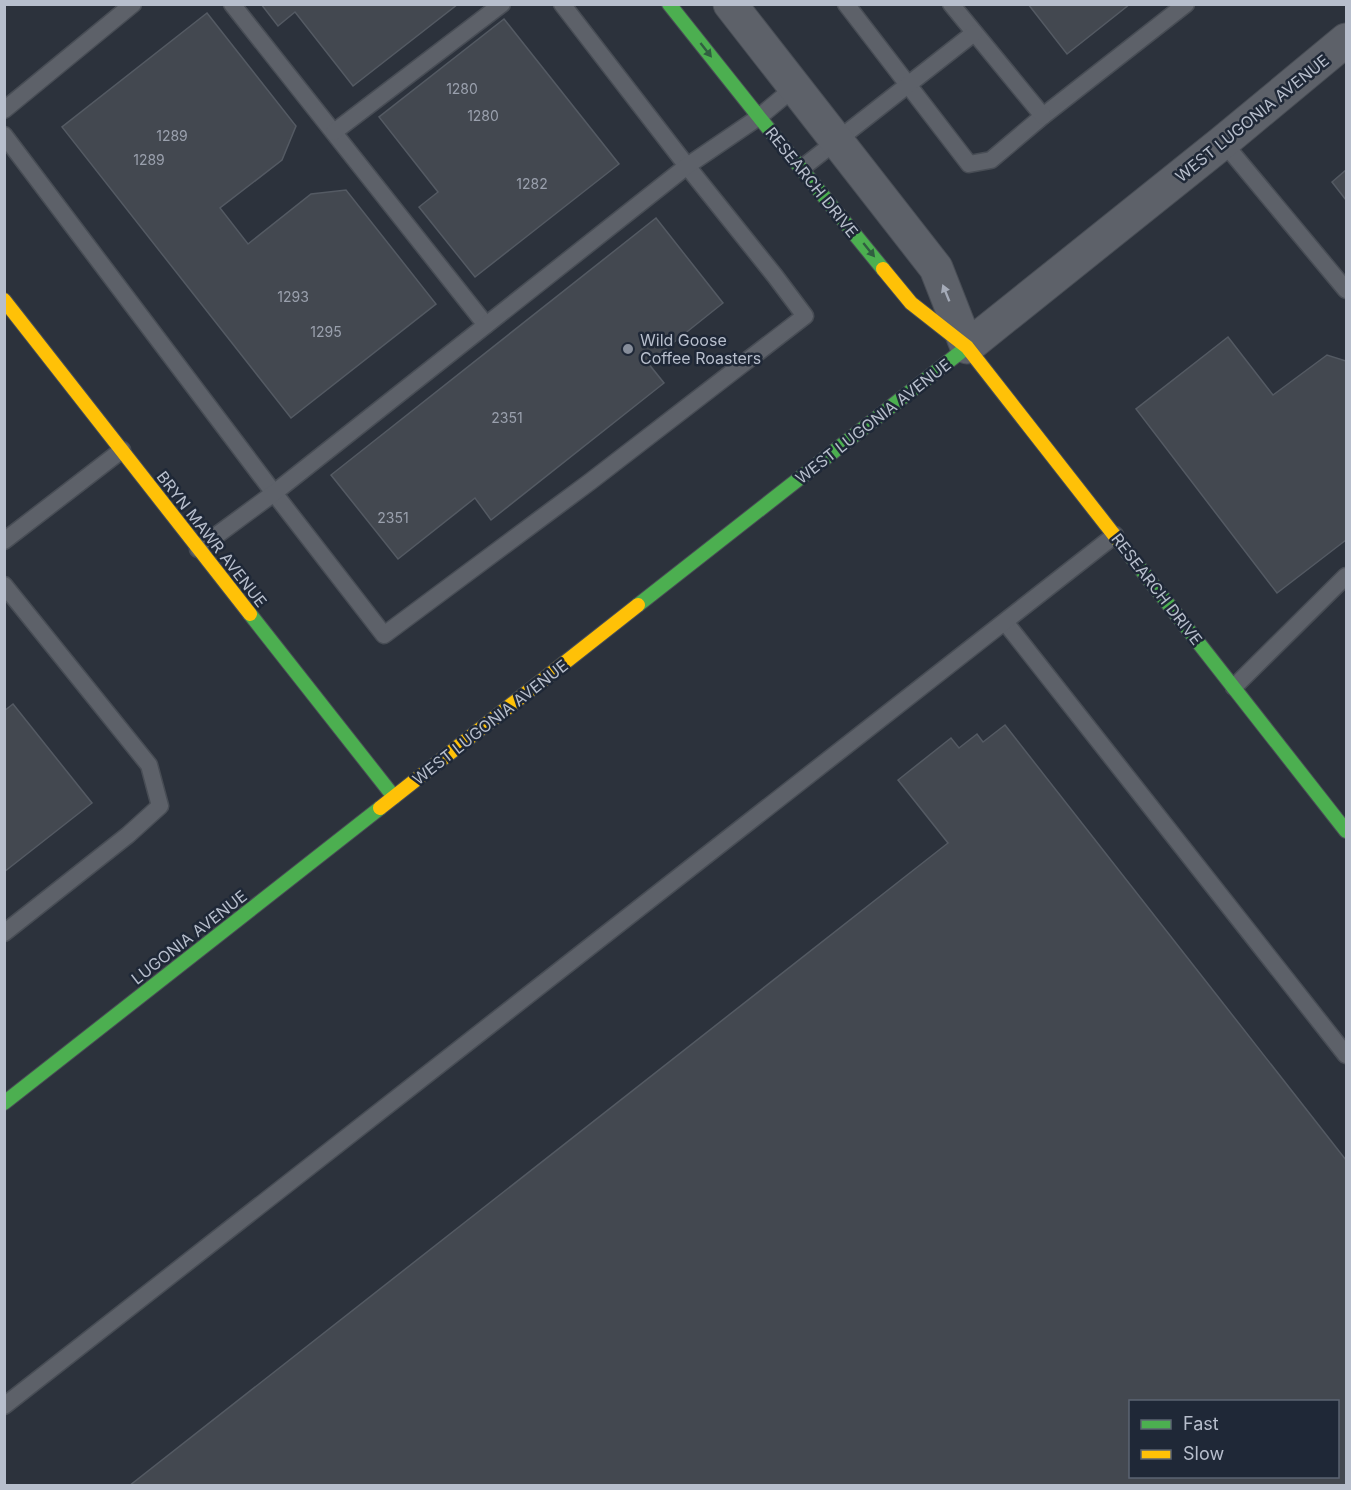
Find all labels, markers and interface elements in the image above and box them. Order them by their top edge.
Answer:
one-way arrow [699,43,711,58]
street label: WEST LUGONIA AVENUE [1171,50,1333,186]
house number: 1280 [446,80,478,97]
house number: 1280 [467,107,499,124]
street label: RESEARCH DRIVE [761,123,863,241]
house number: 1289 [156,127,188,144]
house number: 1289 [133,151,165,168]
house number: 1282 [516,175,548,192]
one-way arrow [862,243,874,258]
one-way arrow [941,283,951,301]
house number: 1293 [277,288,309,305]
house number: 1295 [310,323,342,340]
place label: Wild Goose Coffee Roasters [640,330,761,368]
marker: Wild Goose Coffee Roasters [621,342,635,356]
street label: WEST LUGONIA AVENUE [791,354,955,488]
house number: 2351 [491,409,523,426]
street label: BRYN MAWR AVENUE [153,467,271,611]
house number: 2351 [377,509,409,526]
street label: RESEARCH DRIVE [1107,529,1207,649]
street label: WEST LUGONIA AVENUE [408,655,572,789]
street label: LUGONIA AVENUE [127,886,251,988]
legend [1129,1400,1339,1478]
text: Fast [1183,1413,1219,1434]
text: Slow [1183,1443,1224,1464]

